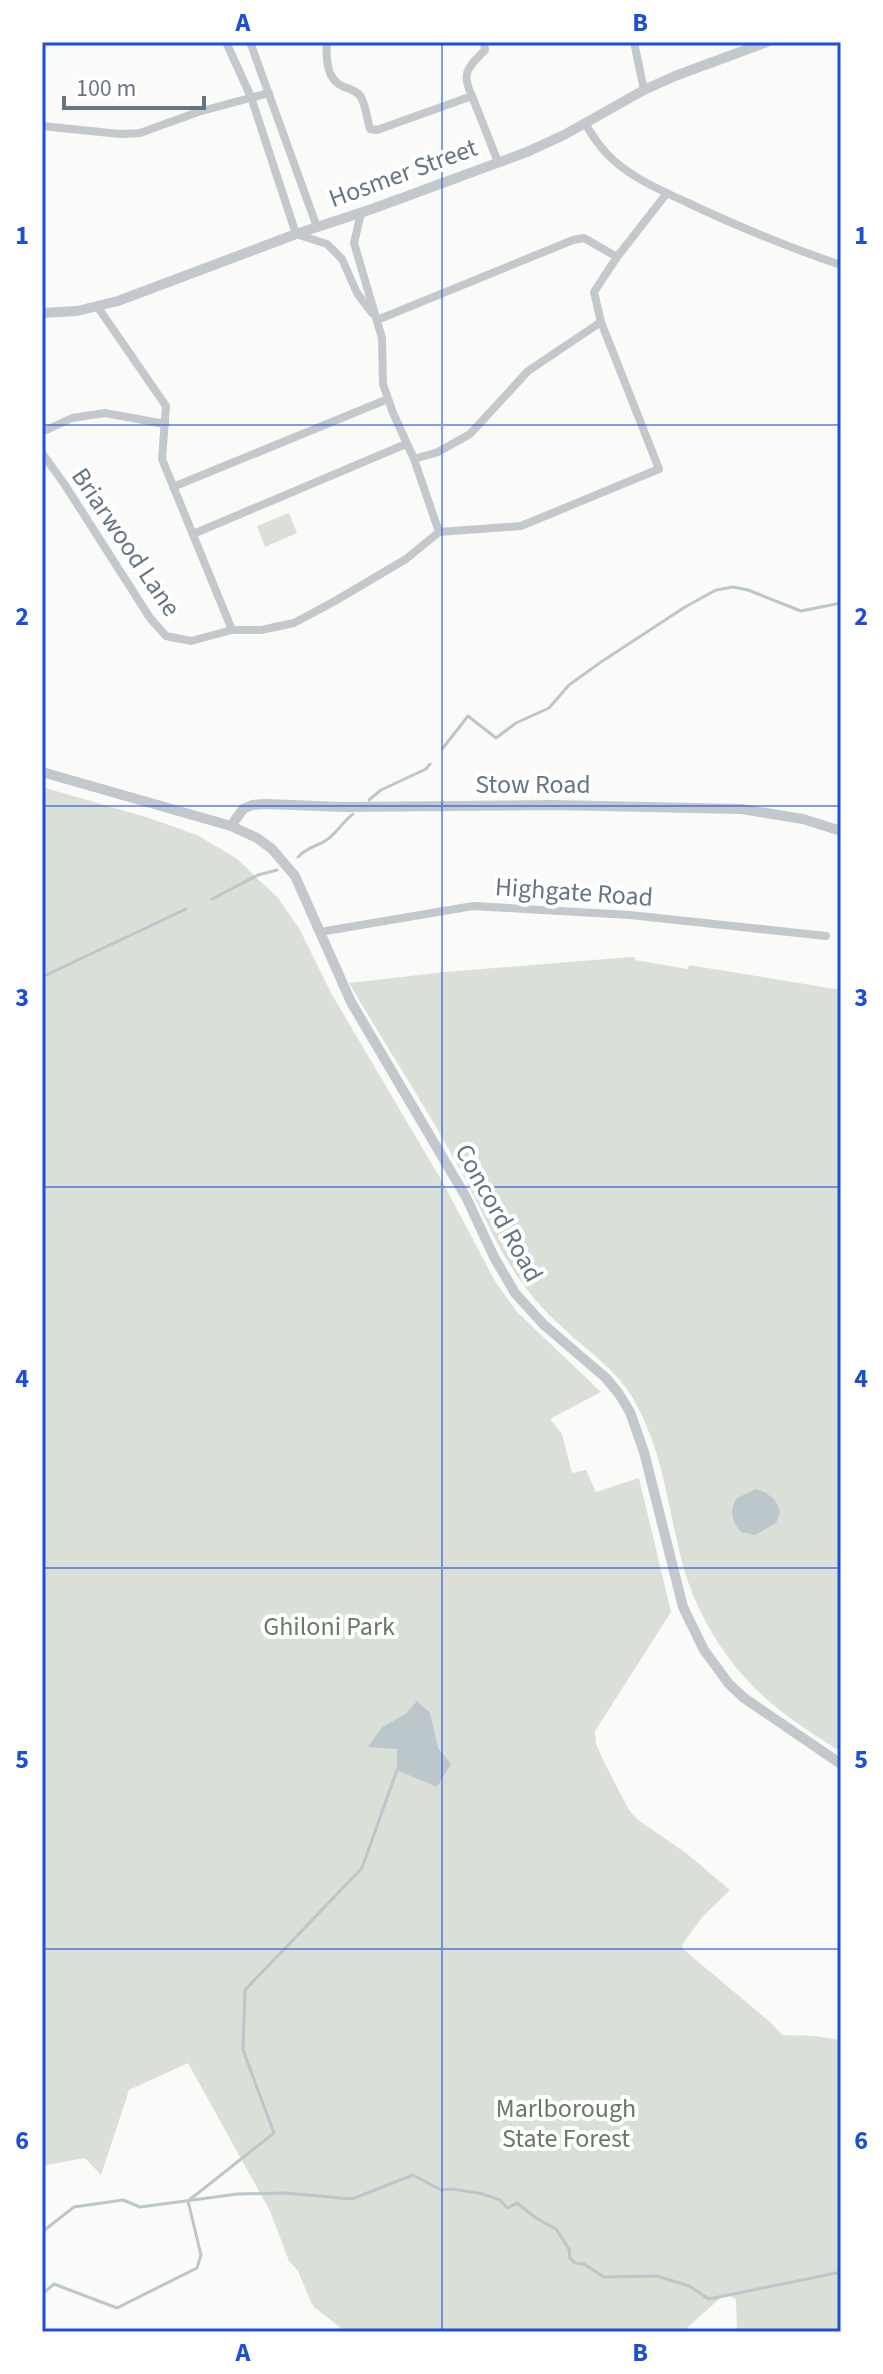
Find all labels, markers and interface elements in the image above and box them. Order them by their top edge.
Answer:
text: A [235,4,252,41]
text: B [632,4,648,41]
scale bar [64,60,204,110]
text: 100 m [76,71,136,106]
street label: Hosmer Street [324,129,483,217]
text: 1 [15,217,29,254]
text: 1 [854,217,868,254]
street label: Briarwood Lane [62,460,190,624]
text: 2 [15,598,29,635]
text: 2 [854,598,868,635]
street label: Stow Road [475,766,591,803]
street label: Highgate Road [494,868,654,916]
text: 3 [15,979,29,1016]
text: 3 [854,979,868,1016]
street label: Concord Road [446,1137,552,1289]
text: 4 [15,1360,29,1397]
text: 4 [854,1360,868,1397]
park label: Ghiloni Park [263,1608,395,1645]
text: 5 [15,1741,29,1778]
text: 5 [854,1741,868,1778]
park label: Marlborough State Forest [496,2090,636,2157]
text: 6 [15,2122,29,2159]
text: 6 [854,2122,868,2159]
text: A [235,2334,252,2371]
text: B [632,2334,648,2371]

